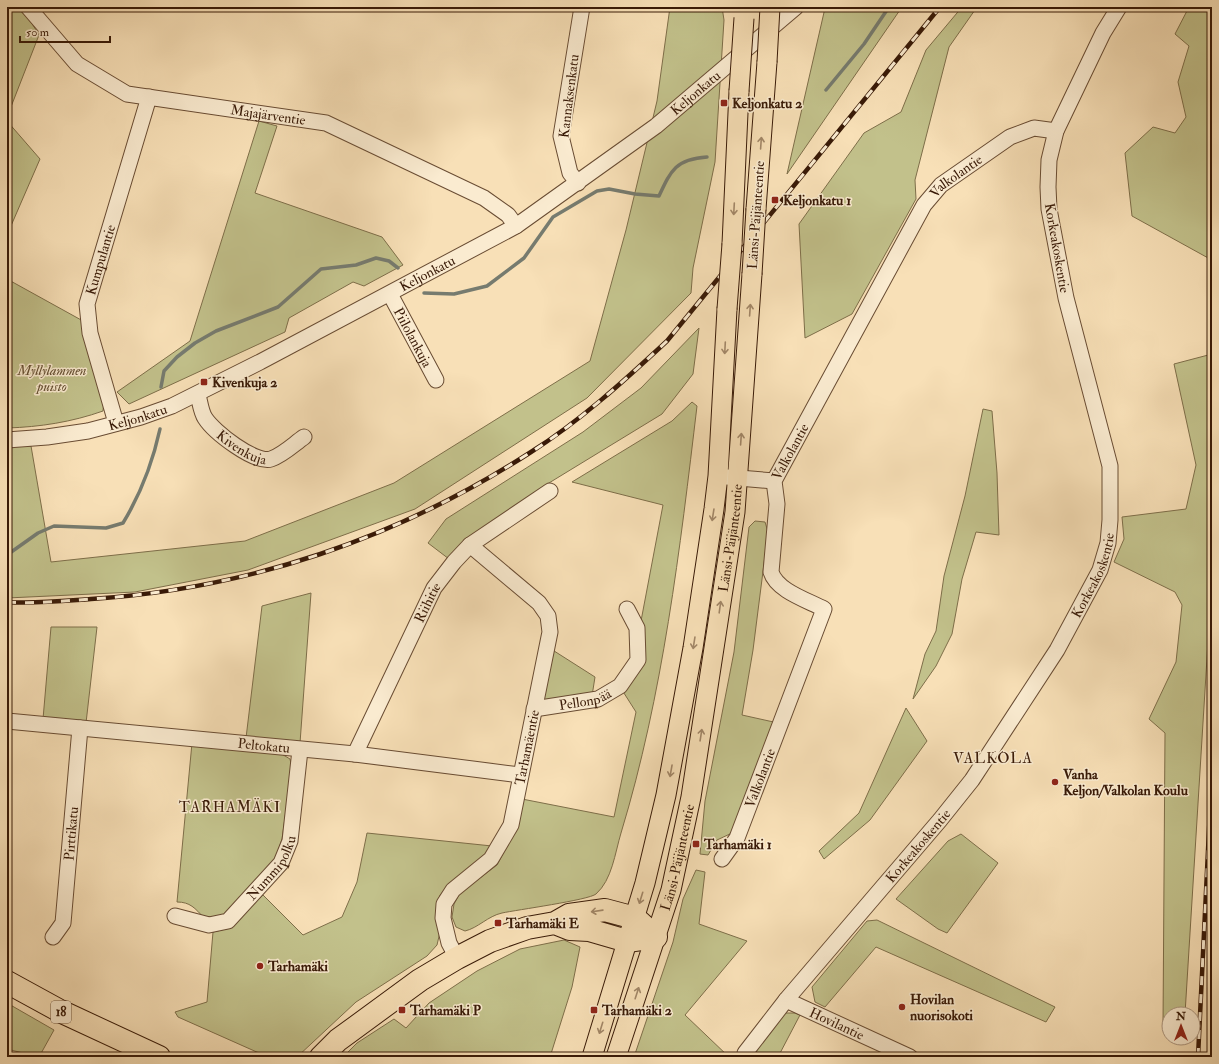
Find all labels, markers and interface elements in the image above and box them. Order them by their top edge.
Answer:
scale bar [20,18,110,44]
text: 50 m [26,25,50,40]
street label: Kannaksenkatu [555,53,583,139]
street label: Keljonkatu [667,67,724,119]
place label: Keljonkatu 2 [732,95,802,112]
marker: Keljonkatu 2 [719,98,729,108]
street label: Majajärventie [229,101,307,128]
one-way arrow [757,137,765,150]
street label: Valkolantie [926,151,985,201]
street label: Länsi-Päijänteentie [744,160,768,270]
place label: Keljonkatu 1 [783,192,851,209]
marker: Keljonkatu 1 [770,195,780,205]
one-way arrow [730,202,737,215]
street label: Korkeakoskentie [1041,202,1073,294]
street label: Kumpulantie [82,222,119,297]
street label: Keljonkatu [397,251,458,295]
street label: Piilolankuja [390,304,436,370]
one-way arrow [747,304,754,317]
one-way arrow [722,341,729,354]
park label: Myllylammen puisto [17,362,87,395]
place label: Kivenkuja 2 [212,374,277,391]
marker: Kivenkuja 2 [199,377,209,387]
street label: Keljonkatu [106,400,169,434]
street label: Valkolantie [768,420,812,483]
street label: Kivenkuja [213,426,268,468]
one-way arrow [738,433,745,446]
street label: Länsi-Päijänteentie [714,483,745,593]
one-way arrow [709,508,717,521]
street label: Korkeakoskentie [1067,532,1117,621]
street label: Riihitie [410,578,444,625]
one-way arrow [716,600,724,613]
one-way arrow [690,636,698,649]
street label: Pellonpää [558,684,614,713]
street label: Tarhamäentie [511,708,543,787]
one-way arrow [697,729,705,742]
street label: Peltokatu [237,734,291,756]
street label: Valkolantie [741,746,779,810]
district label: VALKOLA [953,749,1033,768]
one-way arrow [667,764,675,777]
place label: Vanha Keljon/Valkolan Koulu [1062,766,1189,799]
marker: Vanha Keljon/Valkolan Koulu [1050,777,1060,787]
district label: TARHAMÄKI [179,797,281,817]
street label: Länsi-Päijänteentie [656,802,698,913]
street label: Korkeakoskentie [882,805,954,886]
street label: Pirttikatu [60,806,82,861]
street label: Nummipolku [243,835,299,904]
place label: Tarhamäki 1 [703,836,772,853]
marker: Tarhamäki 1 [691,839,701,849]
one-way arrow [637,891,644,904]
one-way arrow [591,907,604,915]
place label: Tarhamäki E [505,915,579,932]
marker: Tarhamäki E [493,918,503,928]
place label: Tarhamäki [267,958,328,975]
marker: Tarhamäki [255,961,265,971]
one-way arrow [634,987,641,1000]
place label: Hovilan nuorisokoti [909,991,973,1024]
road number: 18 [51,1001,71,1023]
place label: Tarhamäki P [409,1002,482,1019]
place label: Tarhamäki 2 [601,1002,672,1019]
marker: Hovilan nuorisokoti [897,1002,907,1012]
street label: Hovilantie [807,1003,867,1043]
marker: Tarhamäki P [397,1005,407,1015]
marker: Tarhamäki 2 [589,1005,599,1015]
north arrow [1161,1006,1201,1046]
text: N [1175,1010,1187,1023]
one-way arrow [597,1022,604,1035]

